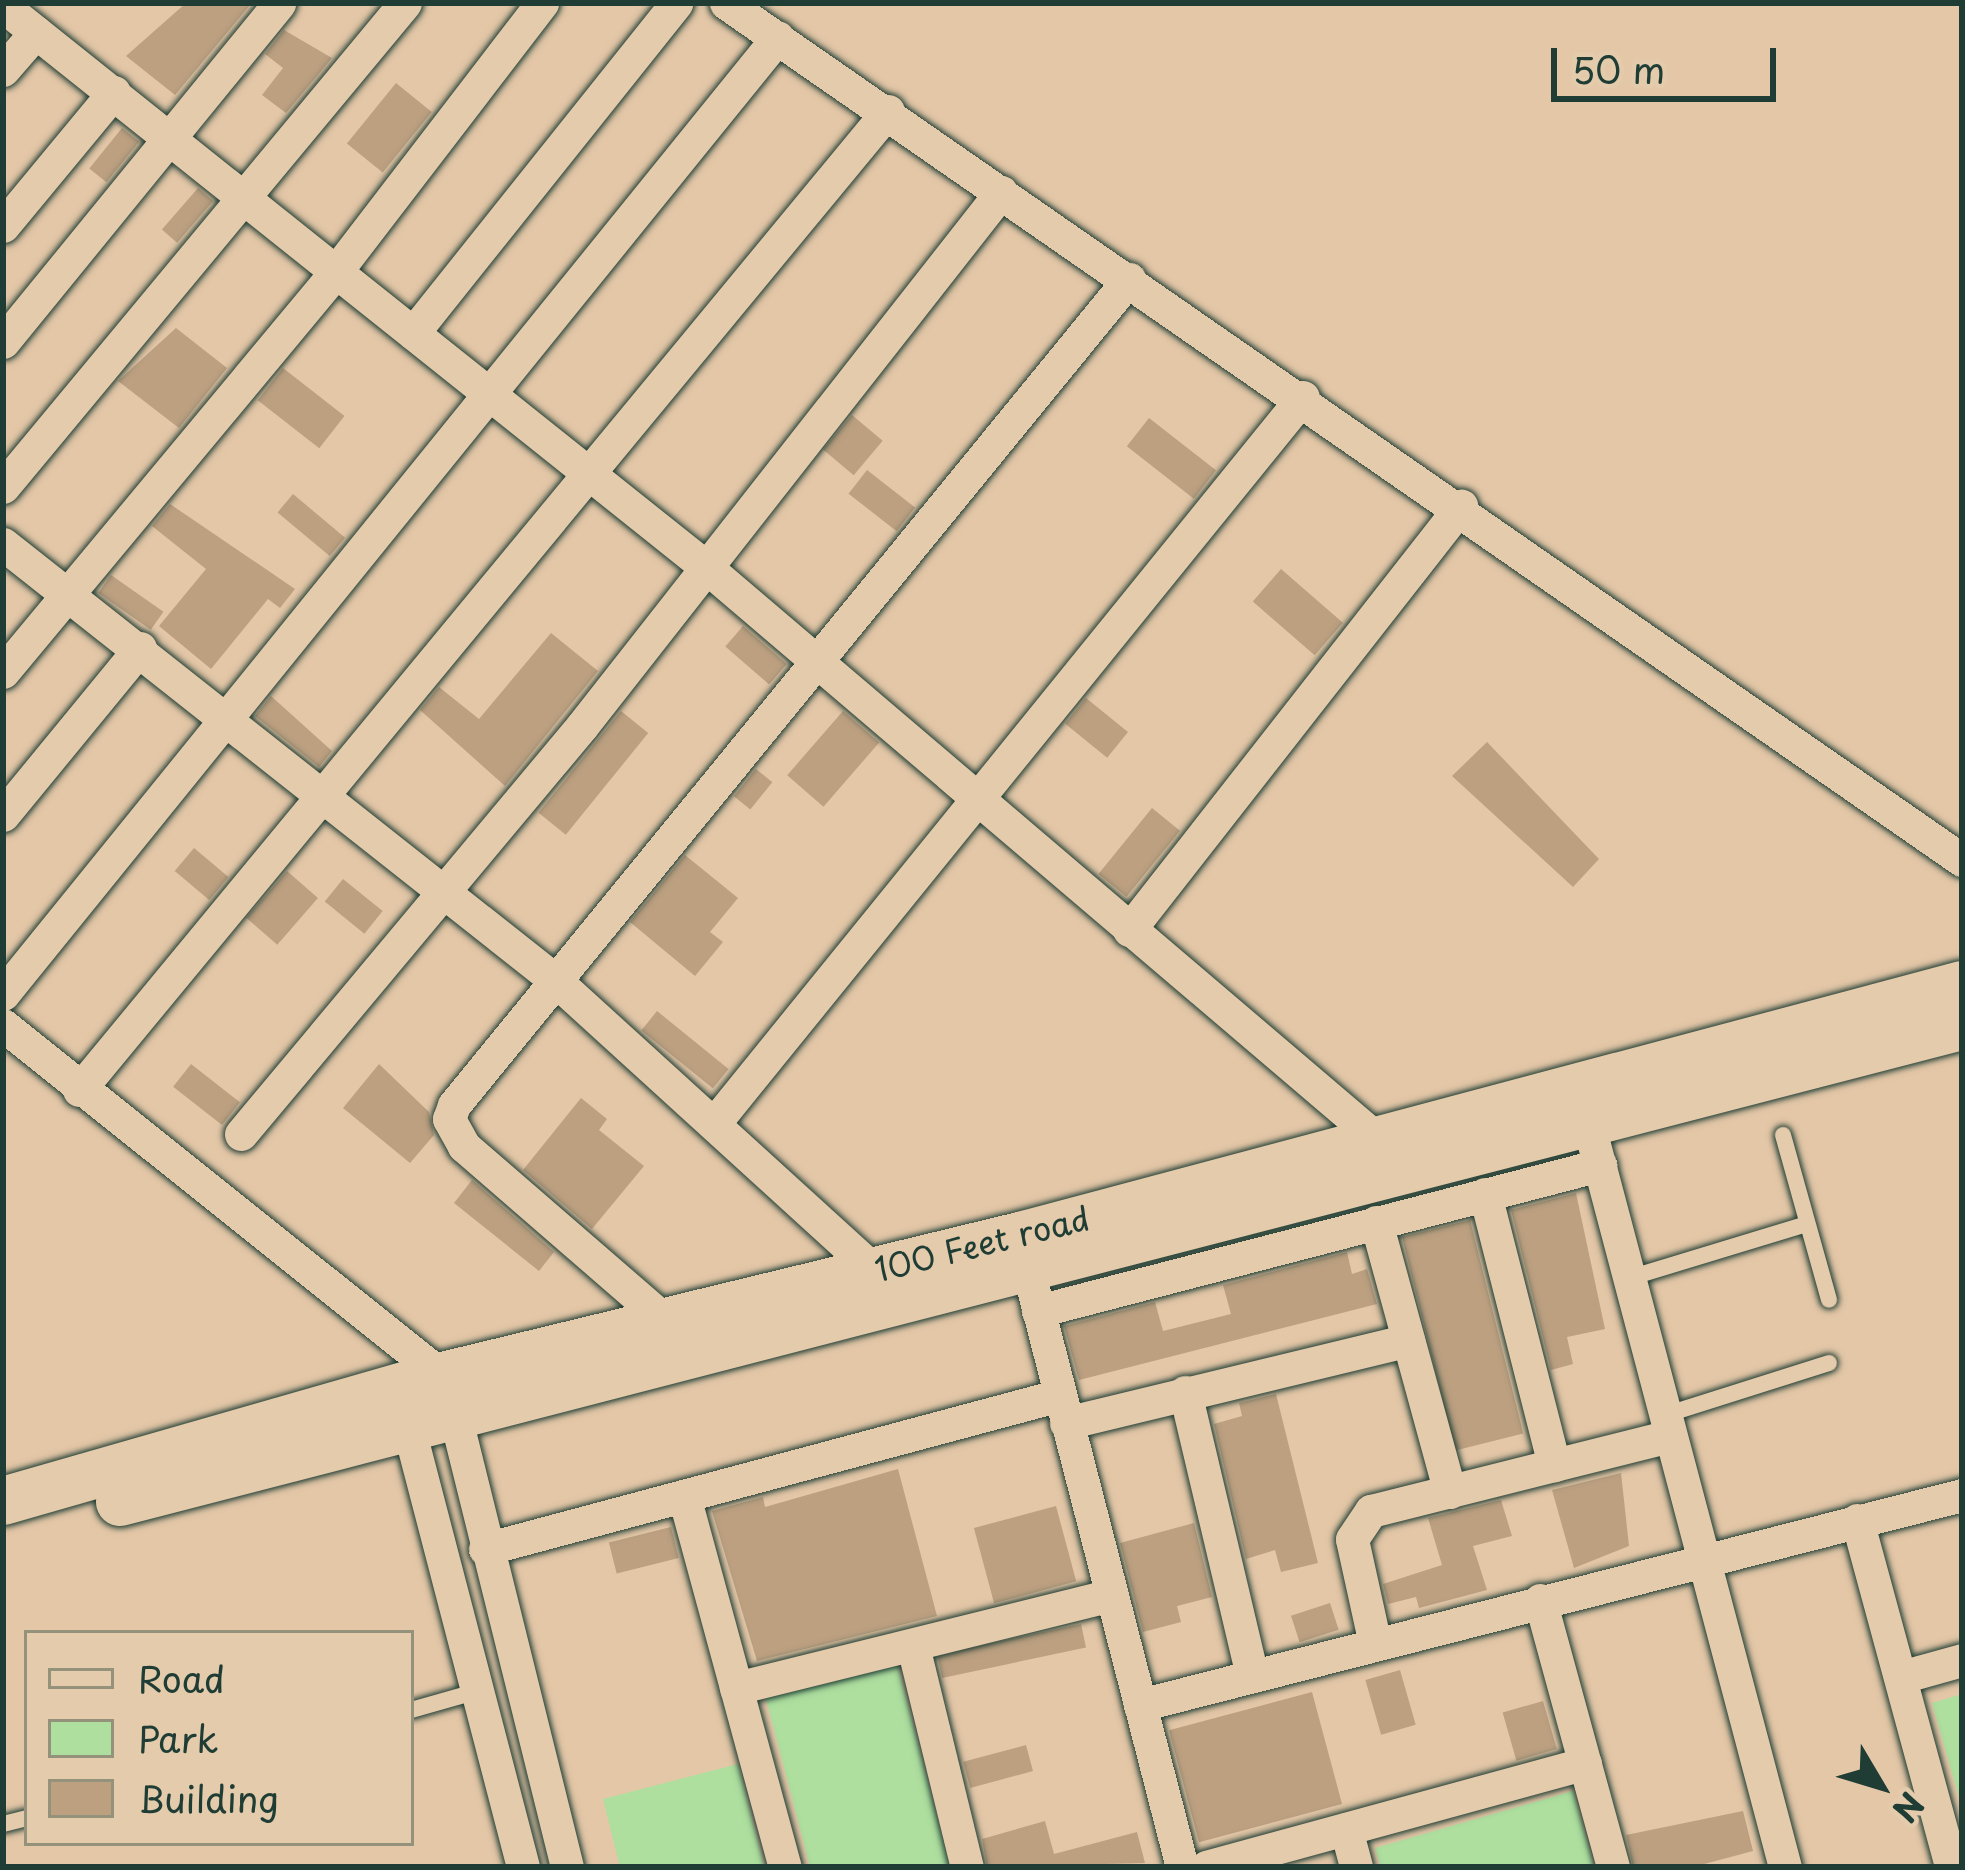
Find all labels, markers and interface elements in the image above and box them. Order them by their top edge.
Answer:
scale bar [1557,24,1782,98]
text: 50 m [1572,42,1665,96]
street label: 100 Feet road [868,1197,1096,1289]
legend [24,1630,414,1846]
text: Road [138,1651,225,1705]
text: Park [138,1711,218,1765]
north arrow [1821,1726,1941,1846]
text: Building [138,1771,279,1825]
text: N [1882,1782,1937,1834]

